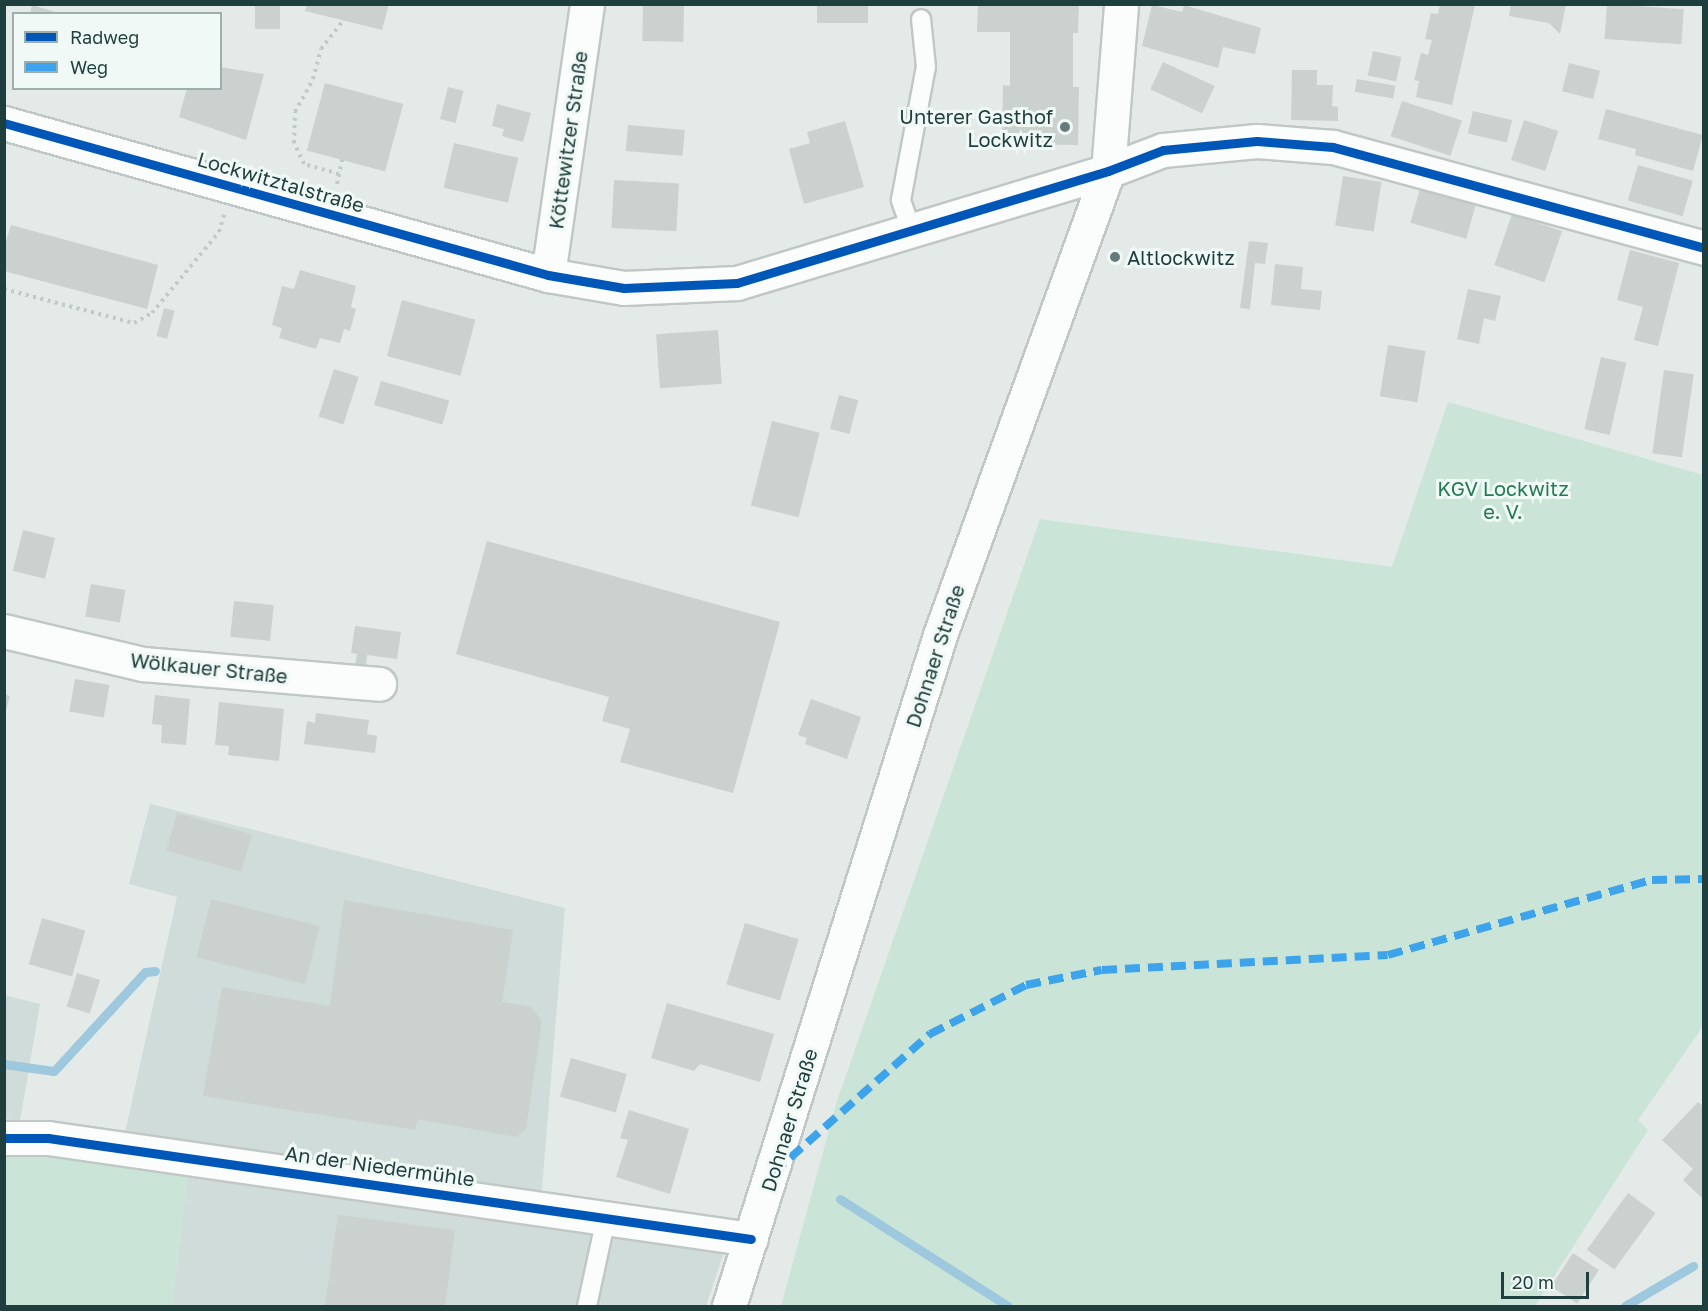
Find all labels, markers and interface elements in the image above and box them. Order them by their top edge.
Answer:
legend [12,12,222,90]
text: Radweg [70,26,139,48]
street label: Köttewitzer Straße [544,49,592,231]
text: Weg [70,56,108,78]
place label: Unterer Gasthof Lockwitz [899,104,1053,151]
marker: Unterer Gasthof Lockwitz [1058,120,1072,134]
street label: Lockwitztalstraße [195,147,367,217]
place label: Altlockwitz [1127,245,1235,269]
marker: Altlockwitz [1108,250,1122,264]
park label: KGV Lockwitz e. V. [1437,476,1569,523]
street label: Dohnaer Straße [901,582,969,730]
street label: Wölkauer Straße [129,648,289,688]
street label: Dohnaer Straße [756,1045,822,1195]
street label: An der Niedermühle [284,1141,476,1191]
scale bar [1504,1260,1592,1298]
text: 20 m [1512,1271,1554,1293]

